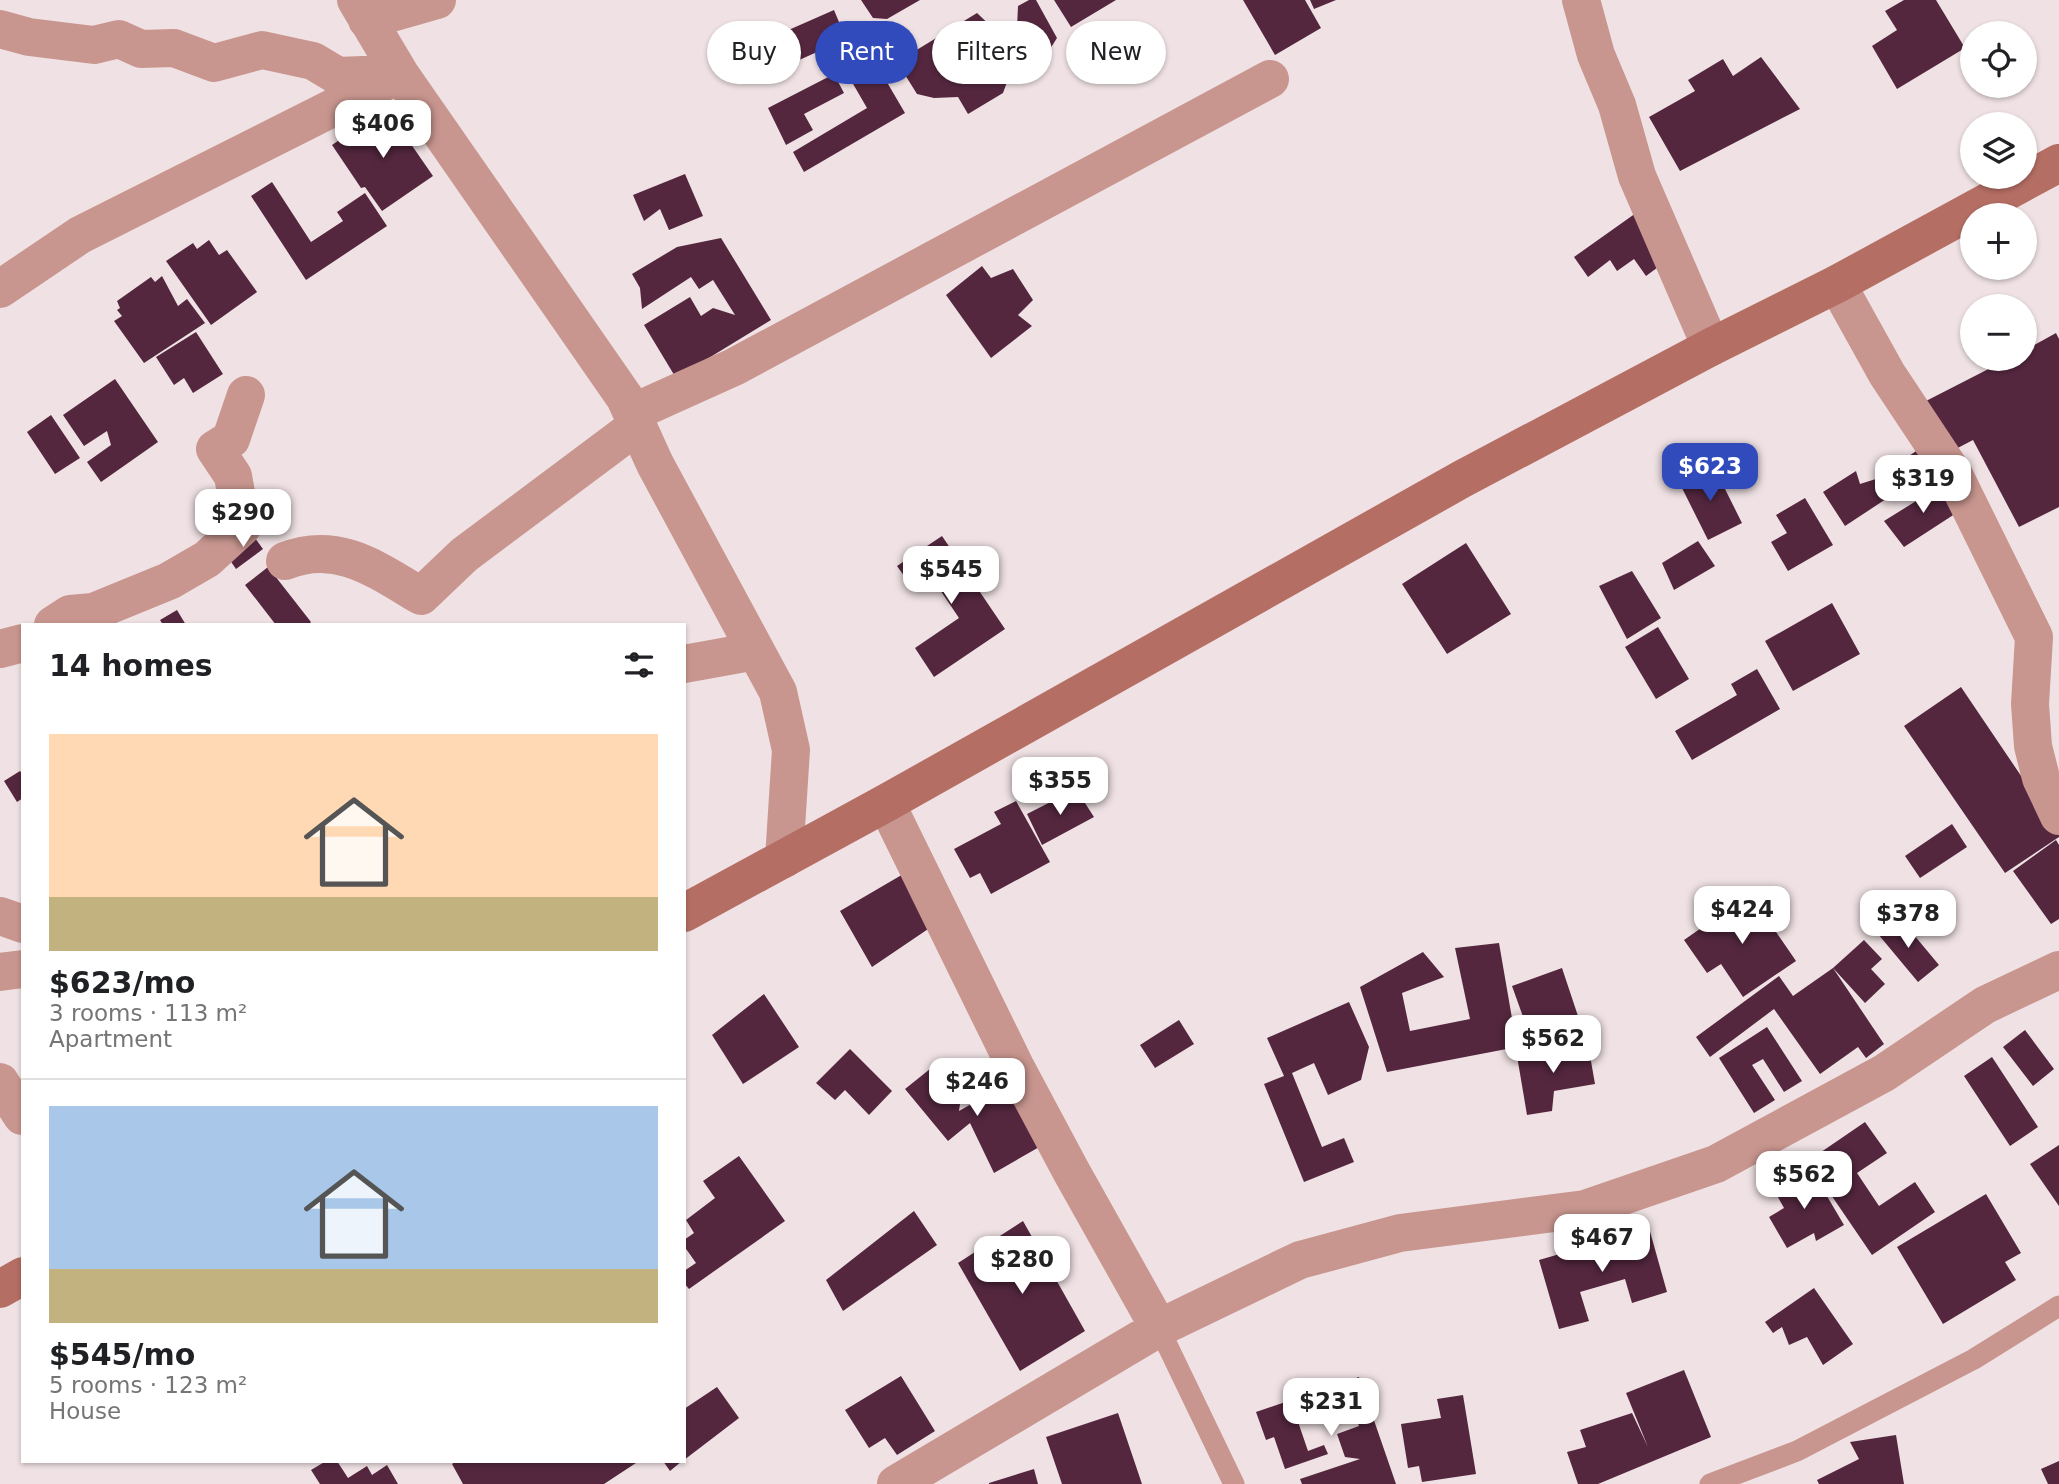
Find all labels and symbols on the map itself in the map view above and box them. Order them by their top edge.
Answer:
pin: $406 [342,100,424,160]
pin: $623 [1669,444,1751,503]
pin: $319 [1882,456,1964,515]
pin: $290 [202,490,284,549]
pin: $545 [910,546,992,606]
pin: $355 [1019,758,1101,817]
pin: $424 [1701,886,1783,946]
pin: $378 [1867,890,1949,950]
pin: $562 [1512,1016,1594,1075]
pin: $246 [936,1058,1018,1118]
pin: $562 [1763,1152,1845,1211]
pin: $467 [1561,1214,1643,1274]
pin: $280 [981,1236,1063,1296]
pin: $231 [1290,1378,1372,1438]

